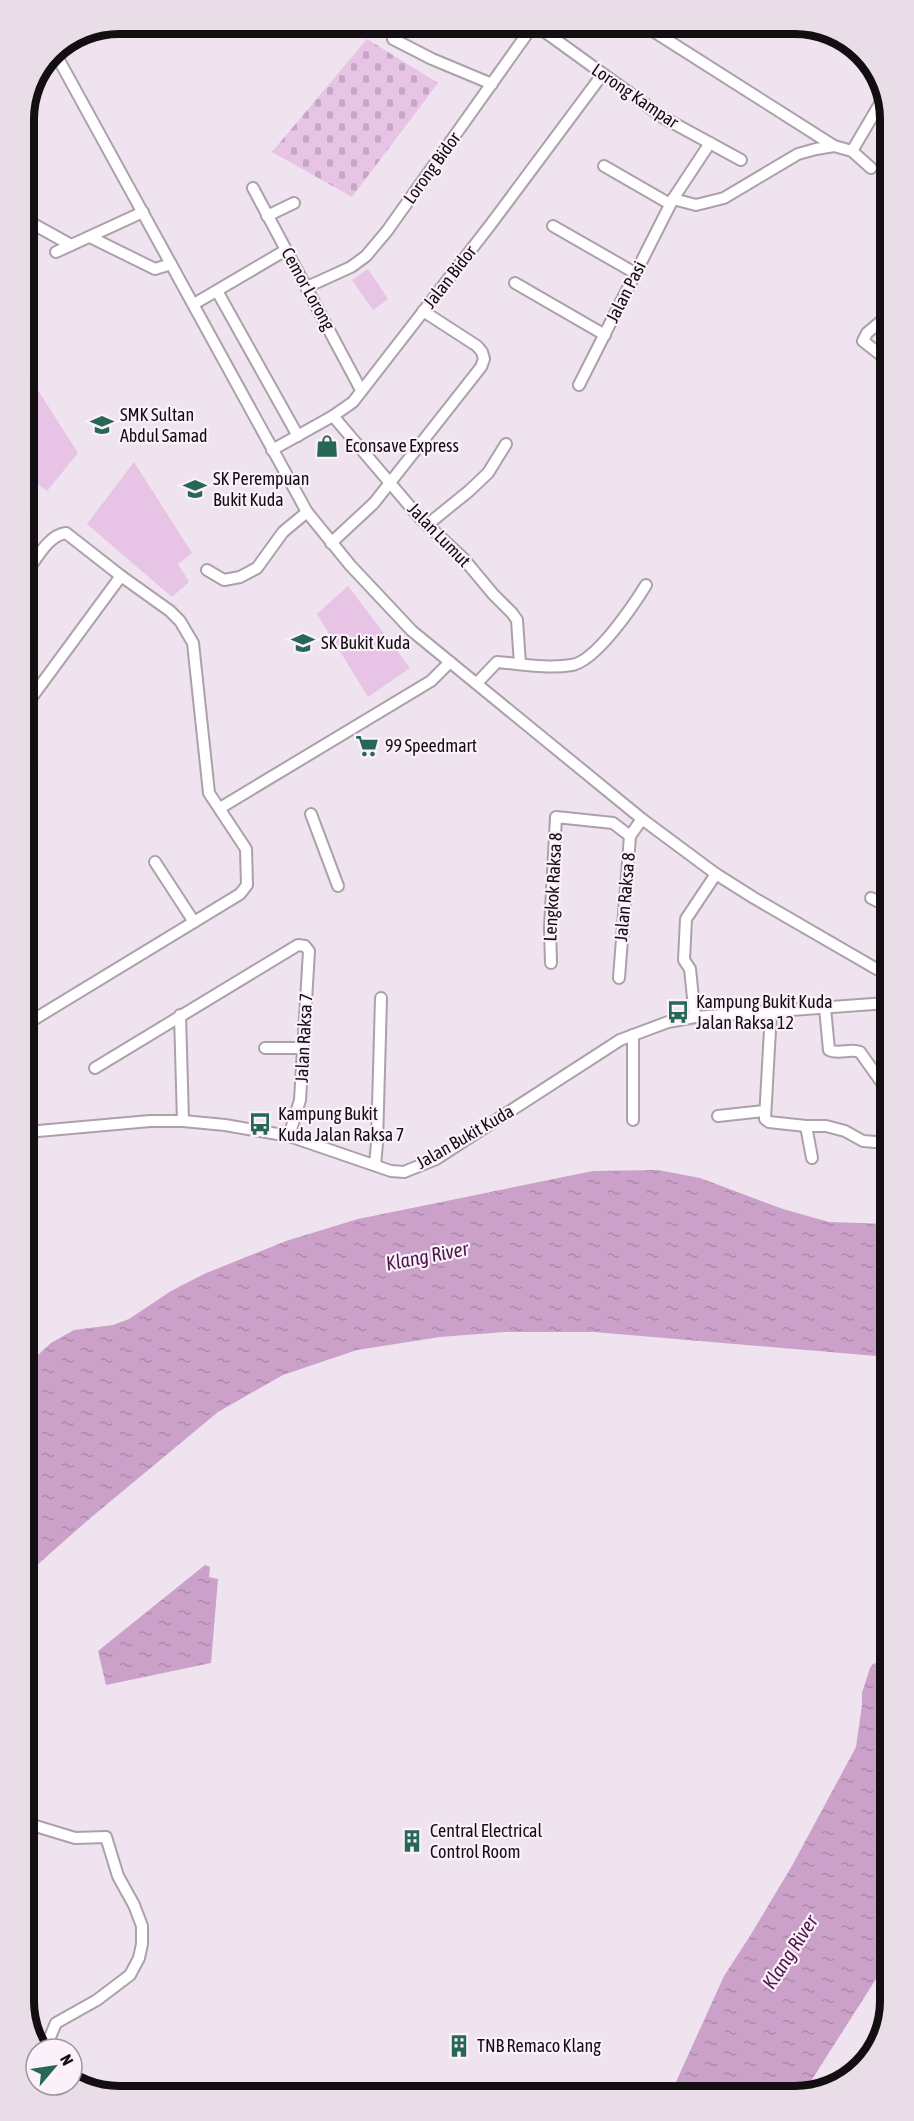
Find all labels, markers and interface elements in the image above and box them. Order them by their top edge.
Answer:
street label: Lorong Kampar [588,59,683,133]
street label: Lorong Bidor [399,127,465,207]
street label: Jalan Bidor [419,241,481,312]
street label: Cemor Lorong [277,244,340,334]
street label: Jalan Pasi [601,258,650,326]
place label: SMK Sultan Abdul Samad [120,404,208,446]
school or university icon: SMK Sultan Abdul Samad [89,412,115,438]
shop icon: Econsave Express [314,433,340,459]
place label: Econsave Express [345,435,459,456]
place label: SK Perempuan Bukit Kuda [213,468,309,510]
school or university icon: SK Perempuan Bukit Kuda [182,476,208,502]
street label: Jalan Lumut [404,498,475,571]
school or university icon: SK Bukit Kuda [290,630,316,656]
place label: SK Bukit Kuda [321,632,410,653]
supermarket icon: 99 Speedmart [354,733,380,759]
place label: 99 Speedmart [385,735,477,756]
street label: Lengkok Raksa 8 [539,832,566,942]
street label: Jalan Raksa 8 [610,852,639,942]
place label: Kampung Bukit Kuda Jalan Raksa 12 [696,991,833,1033]
street label: Jalan Raksa 7 [291,993,316,1083]
bus stop icon: Kampung Bukit Kuda Jalan Raksa 12 [665,999,691,1025]
street label: Jalan Bukit Kuda [412,1100,517,1173]
place label: Kampung Bukit Kuda Jalan Raksa 7 [278,1103,404,1145]
bus stop icon: Kampung Bukit Kuda Jalan Raksa 7 [247,1111,273,1137]
water label: Klang River [384,1236,471,1275]
place label: Central Electrical Control Room [430,1820,542,1862]
building icon: Central Electrical Control Room [399,1828,425,1854]
water label: Klang River [757,1909,823,1993]
building icon: TNB Remaco Klang [446,2033,472,2059]
place label: TNB Remaco Klang [477,2035,601,2056]
north arrow [24,2037,84,2097]
text: N [57,2051,77,2068]

